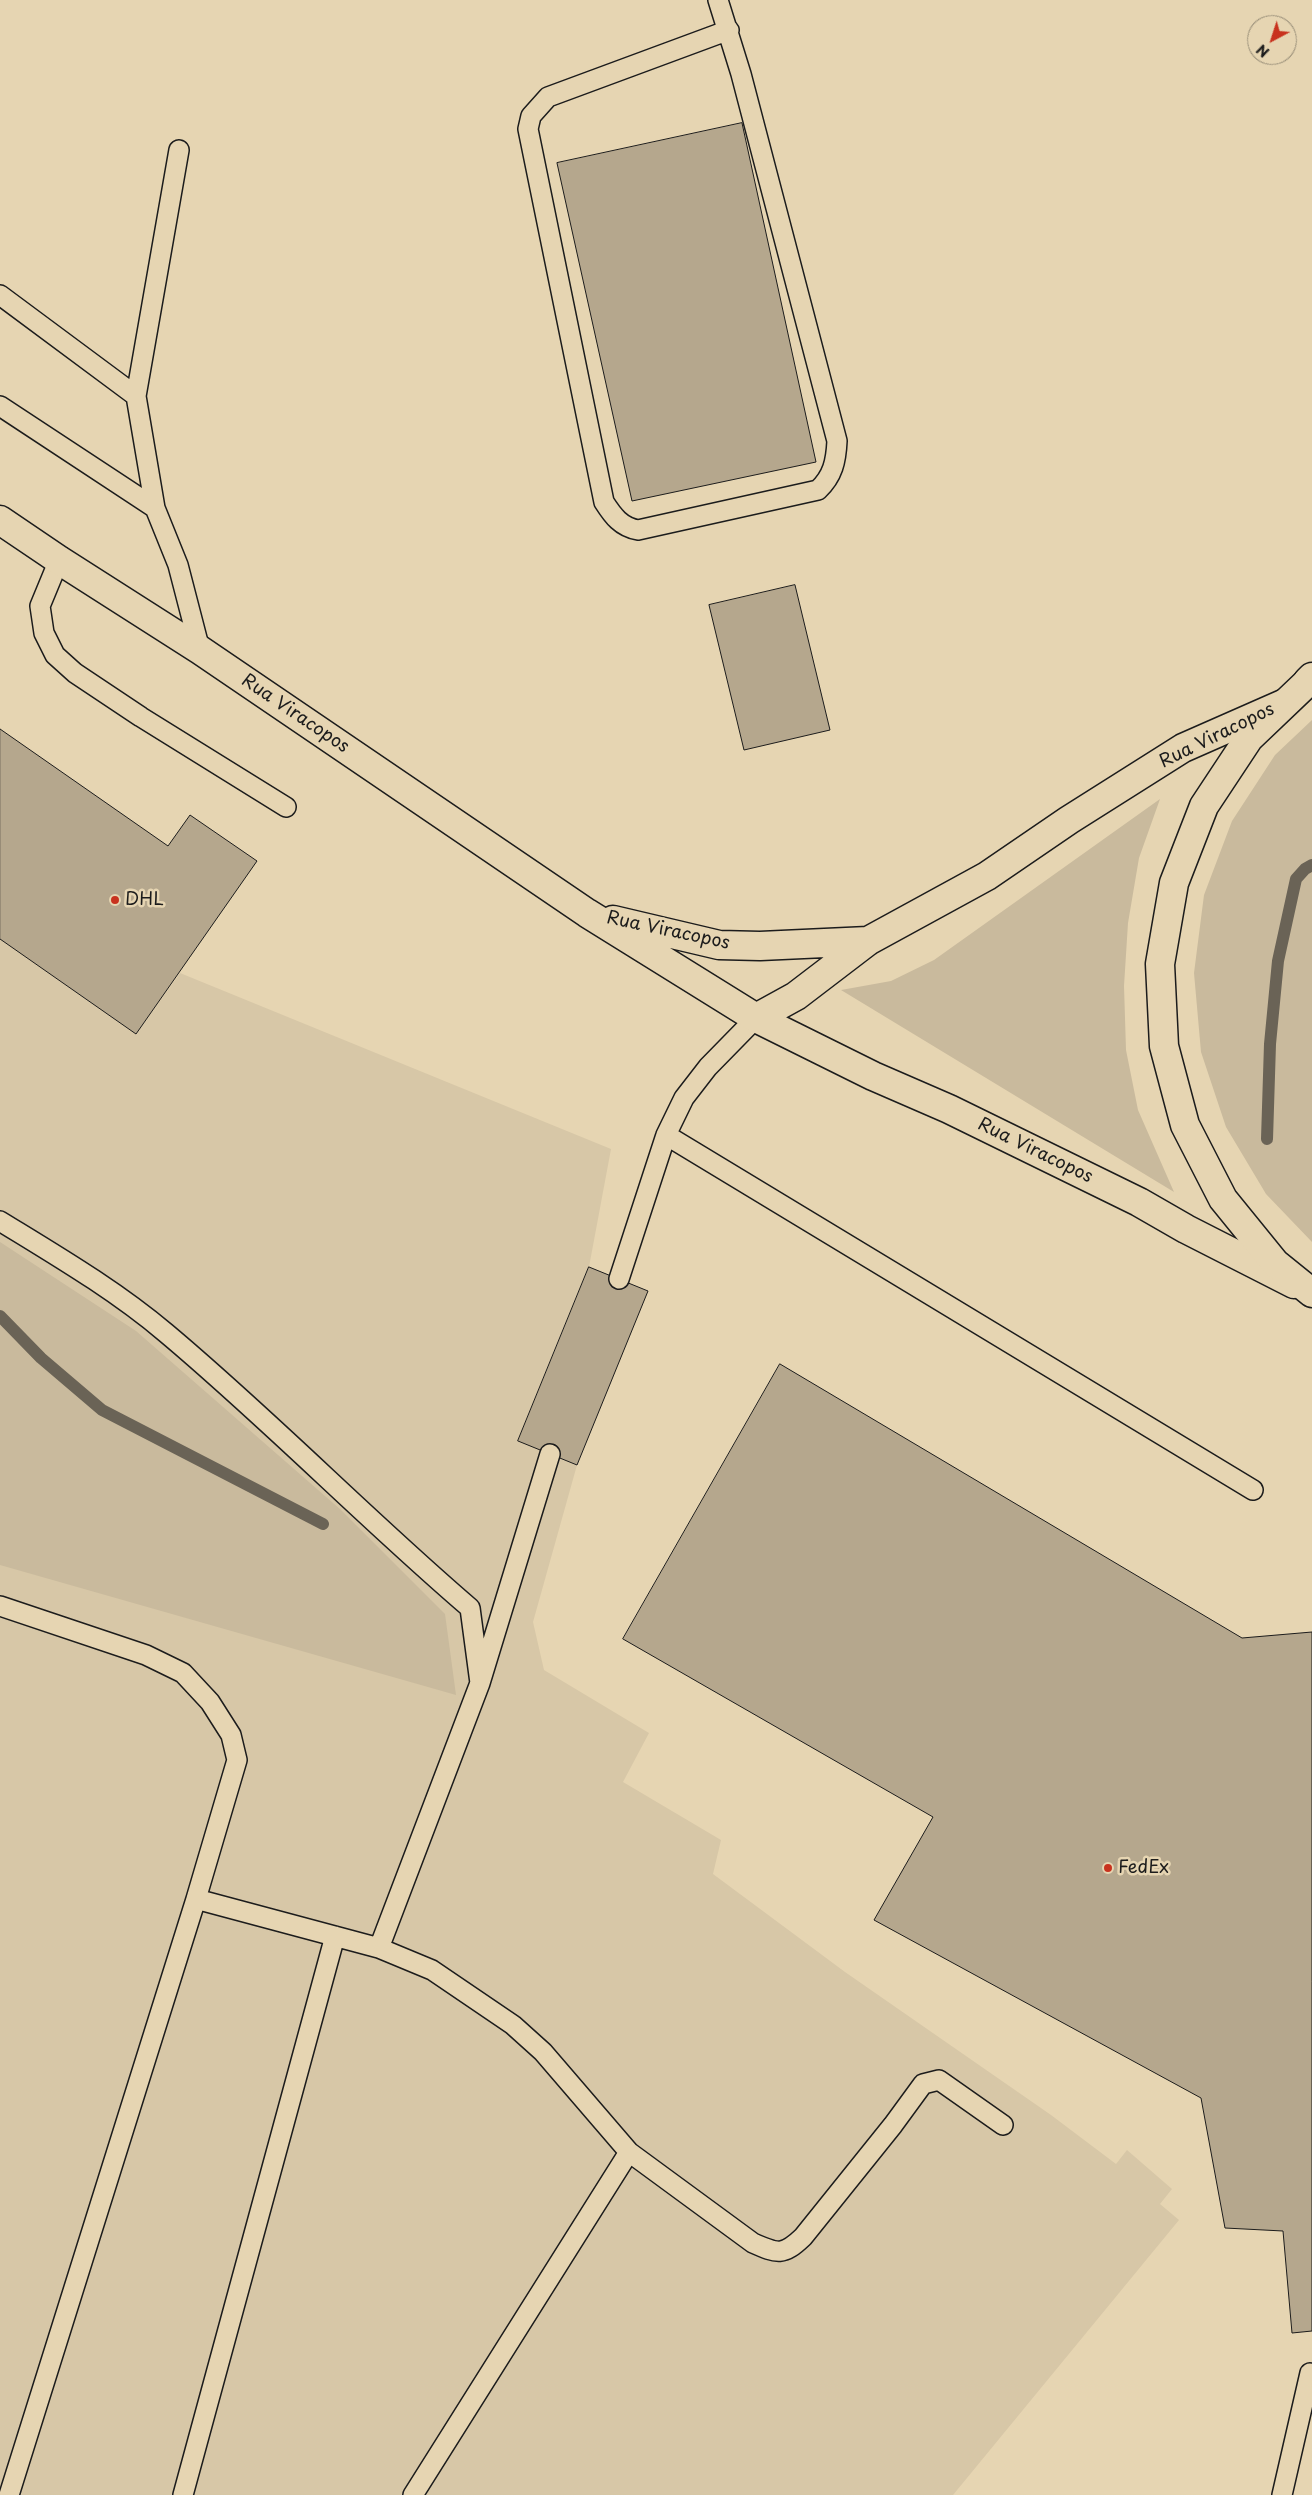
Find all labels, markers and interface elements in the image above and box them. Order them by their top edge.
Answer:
north arrow [1247,15,1297,65]
text: N [1252,39,1274,63]
street label: Rua Viracopos [237,670,353,758]
street label: Rua Viracopos [1156,699,1278,773]
place label: DHL [125,889,164,911]
marker: DHL [109,894,121,906]
street label: Rua Viracopos [605,907,731,955]
street label: Rua Viracopos [974,1114,1096,1188]
place label: FedEx [1118,1857,1169,1879]
marker: FedEx [1102,1862,1114,1874]

